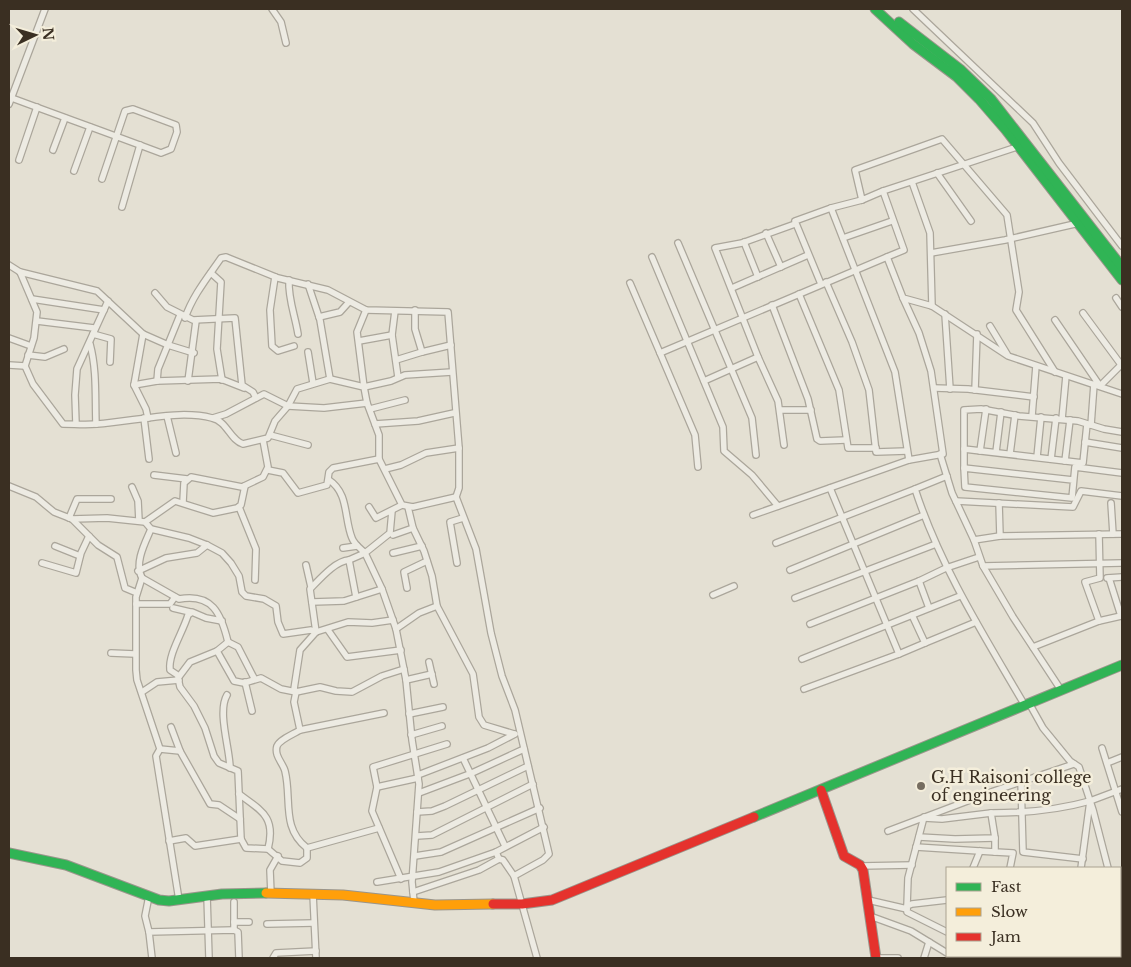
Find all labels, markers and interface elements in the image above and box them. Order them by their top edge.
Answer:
north arrow [10,10,60,60]
text: N [38,27,57,41]
place label: G.H Raisoni college of engineering [931,767,1091,805]
marker: G.H Raisoni college of engineering [915,780,927,792]
legend [946,867,1121,957]
text: Fast [991,877,1022,896]
text: Slow [991,902,1028,921]
text: Jam [989,927,1021,946]

